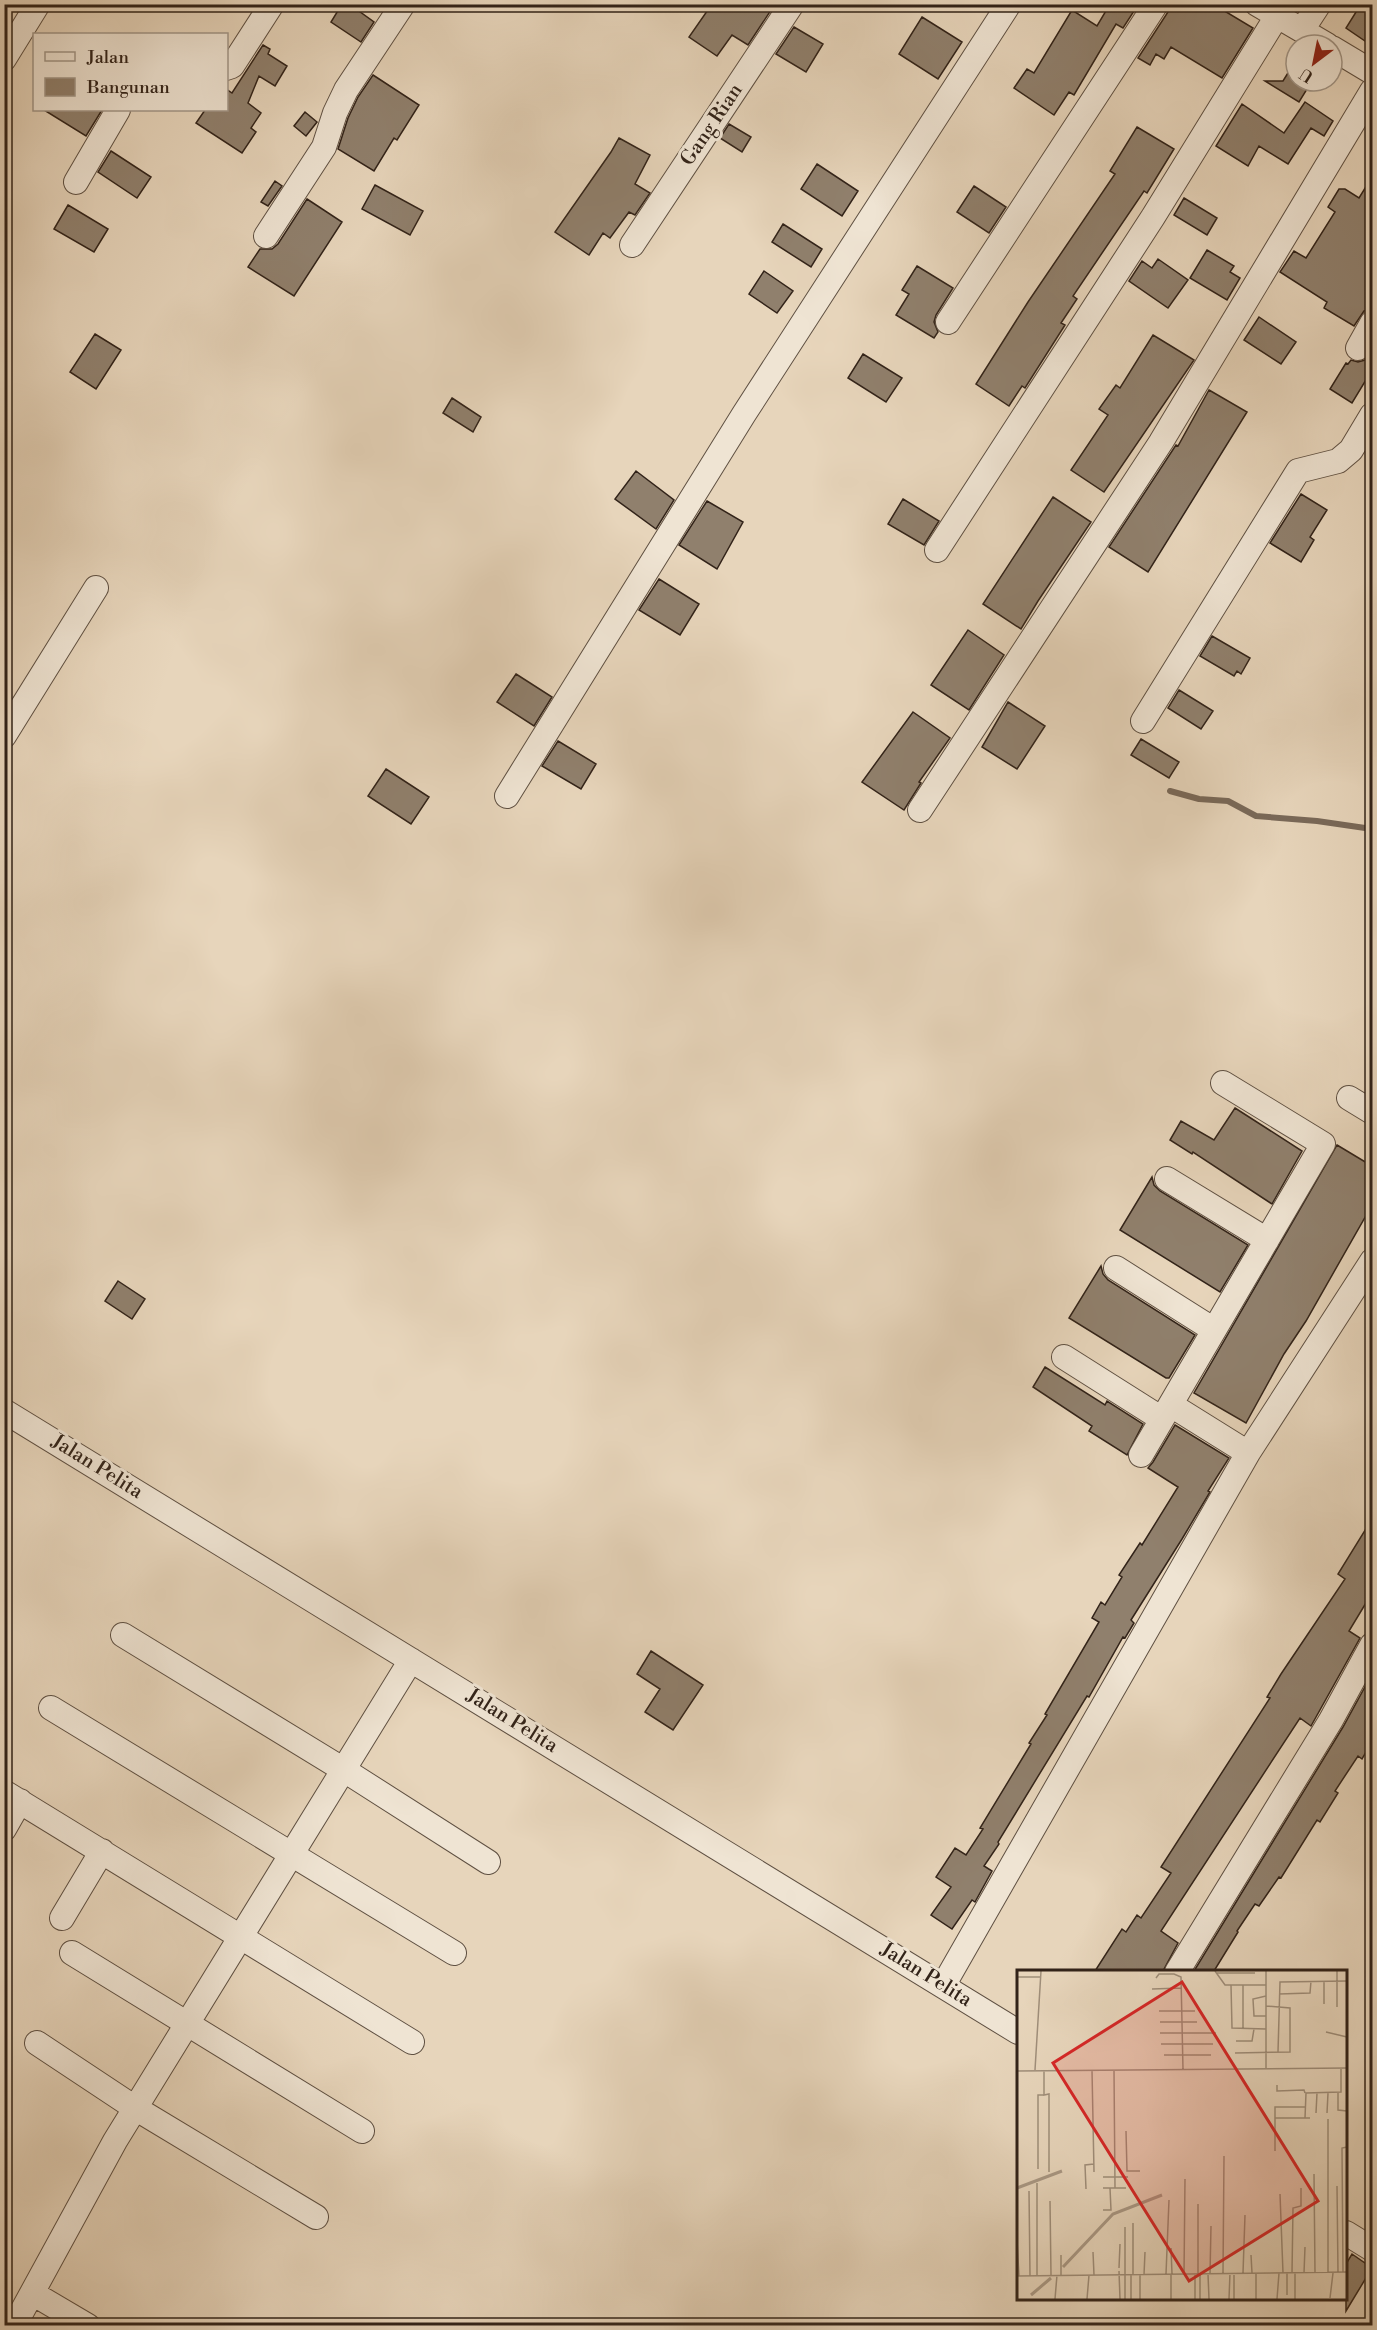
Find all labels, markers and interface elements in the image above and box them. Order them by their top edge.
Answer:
legend [33,33,228,111]
north arrow [1284,33,1344,93]
text: Jalan [86,46,129,69]
text: U [1296,63,1317,87]
text: Bangunan [86,76,170,99]
street label: Gang Rian [675,79,749,171]
street label: Jalan Pelita [46,1429,148,1505]
street label: Jalan Pelita [461,1683,563,1759]
street label: Jalan Pelita [875,1937,977,2013]
inset map [1017,1970,1347,2300]

